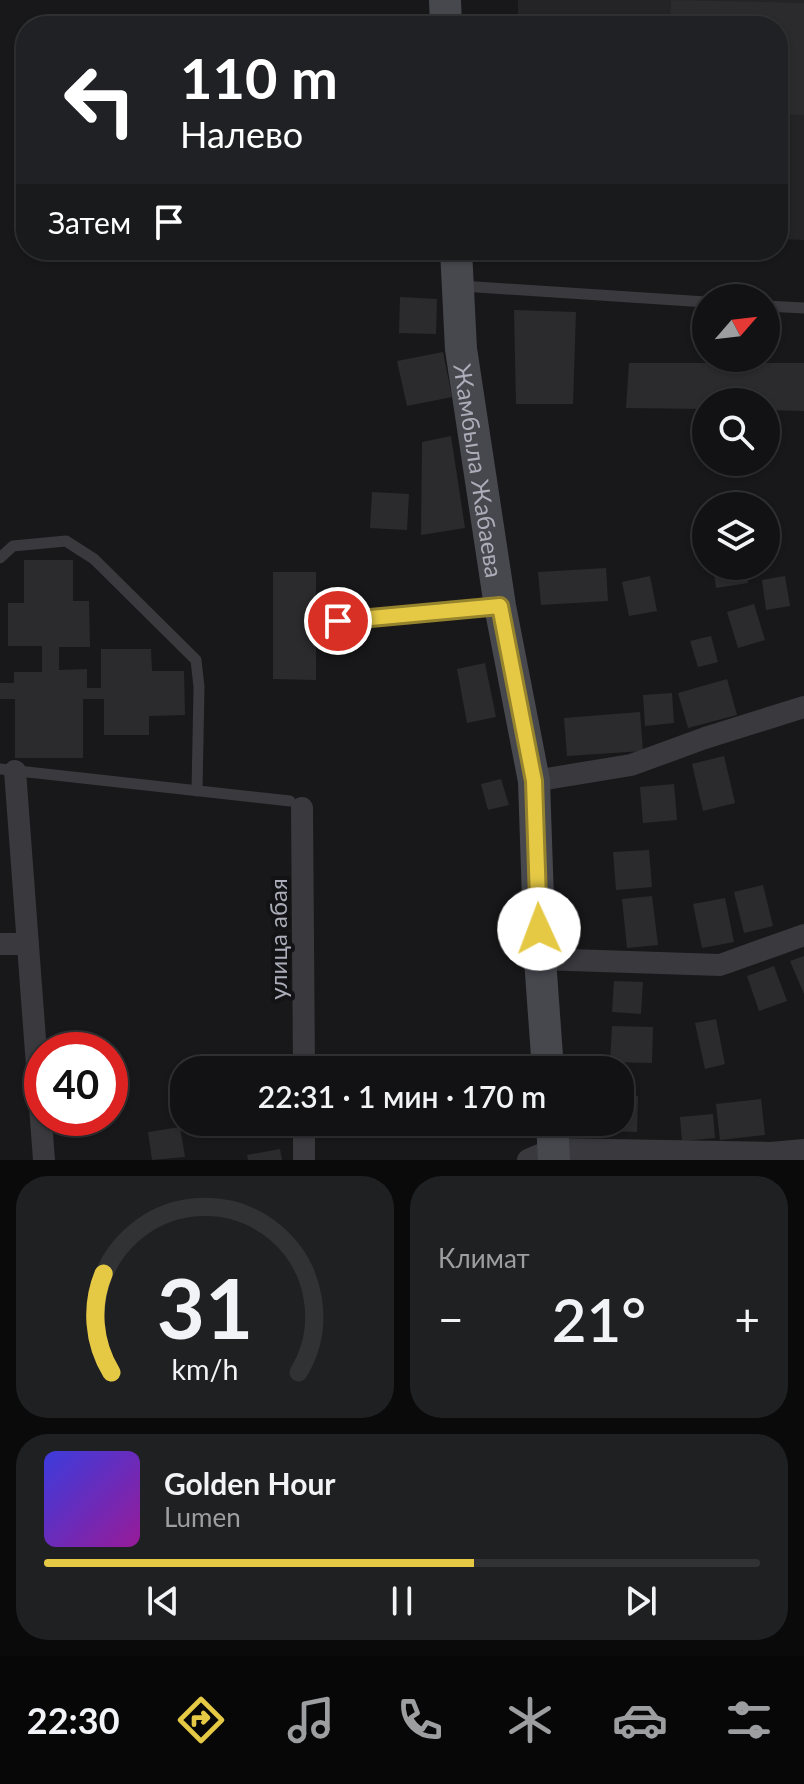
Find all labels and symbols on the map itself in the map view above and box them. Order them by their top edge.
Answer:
north arrow [692,284,780,372]
street label: Жамбыла Жабаева [449,361,510,580]
pin [304,587,372,655]
street label: улица абая [263,878,292,1000]
position arrow [497,887,581,971]
speed limit sign: 40 [24,1032,128,1136]

